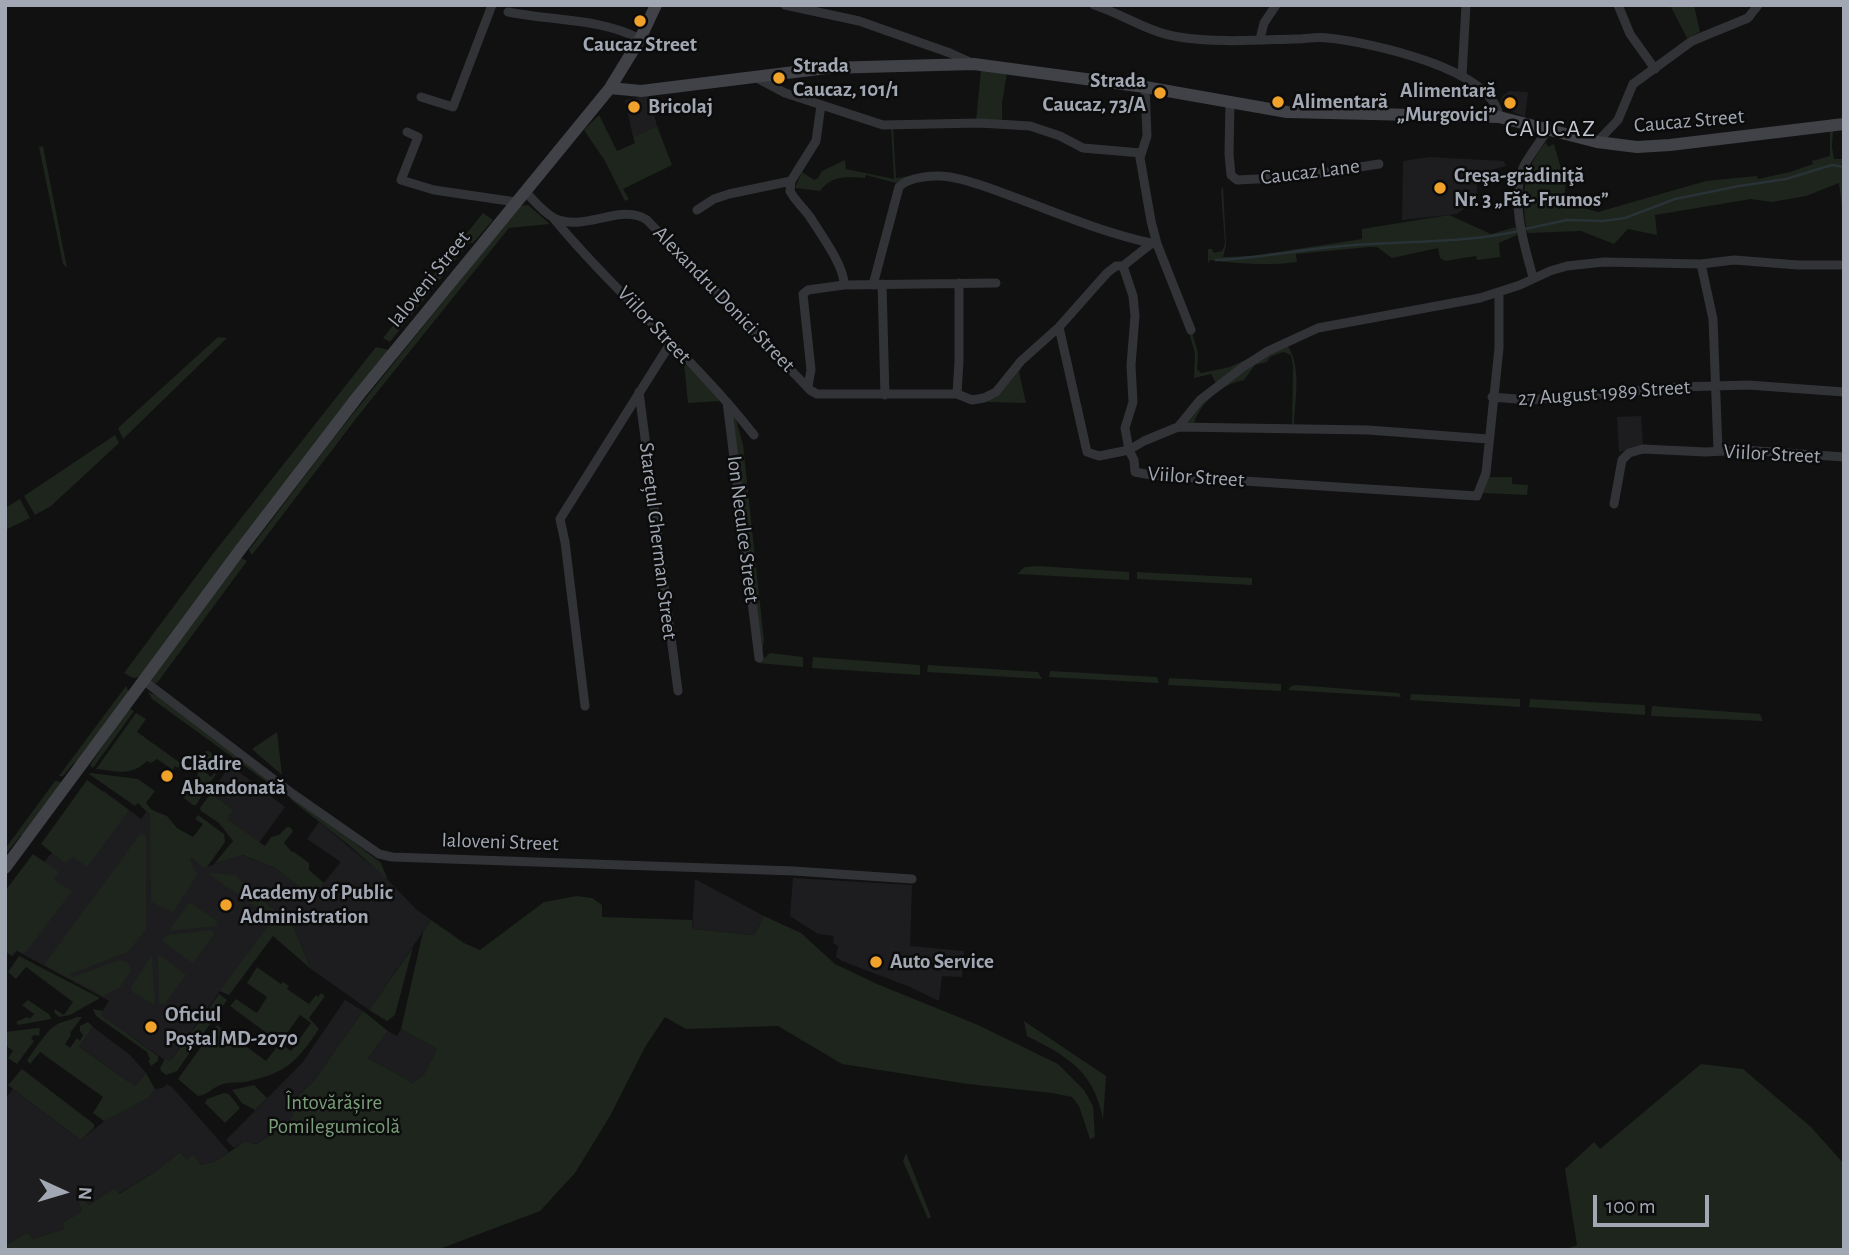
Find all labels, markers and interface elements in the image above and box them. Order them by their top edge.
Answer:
marker: Caucaz Street [632,13,648,29]
place label: Caucaz Street [583,32,697,58]
place label: Strada Caucaz, 101/1 [793,53,899,103]
place label: Strada Caucaz, 73/A [1043,68,1146,118]
marker: Strada Caucaz, 101/1 [771,70,787,86]
place label: Alimentară „Murgovici” [1397,78,1496,128]
marker: Strada Caucaz, 73/A [1152,85,1168,101]
place label: Alimentară [1292,89,1388,115]
place label: Bricolaj [648,94,713,120]
marker: Alimentară [1270,94,1286,110]
marker: Alimentară „Murgovici” [1502,95,1518,111]
marker: Bricolaj [626,99,642,115]
street label: Caucaz Street [1633,104,1745,138]
district label: CAUCAZ [1506,115,1596,143]
street label: Caucaz Lane [1259,153,1361,191]
place label: Creşa-grădiniţă Nr. 3 „Făt- Frumos” [1454,163,1609,213]
marker: Creşa-grădiniţă Nr. 3 „Făt- Frumos” [1432,180,1448,196]
street label: Alexandru Donici Street [648,221,800,377]
street label: Ialoveni Street [382,226,476,332]
street label: Viilor Street [612,281,696,369]
street label: 27 August 1989 Street [1517,374,1691,412]
street label: Viilor Street [1723,439,1821,469]
street label: Starețul Gherman Street [633,441,683,641]
street label: Ion Neculce Street [721,454,765,604]
street label: Viilor Street [1147,461,1245,493]
place label: Clădire Abandonată [181,751,286,801]
marker: Clădire Abandonată [159,768,175,784]
street label: Ialoveni Street [441,827,559,857]
place label: Academy of Public Administration [240,880,393,930]
marker: Academy of Public Administration [218,897,234,913]
place label: Auto Service [890,949,994,975]
marker: Auto Service [868,954,884,970]
place label: Oficiul Poștal MD-2070 [165,1002,298,1052]
marker: Oficiul Poștal MD-2070 [143,1019,159,1035]
park label: Întovărășire Pomilegumicolă [268,1090,400,1140]
north arrow [28,1157,98,1227]
scale bar [1597,1182,1713,1226]
text: N [75,1186,94,1201]
text: 100 m [1606,1196,1656,1217]

